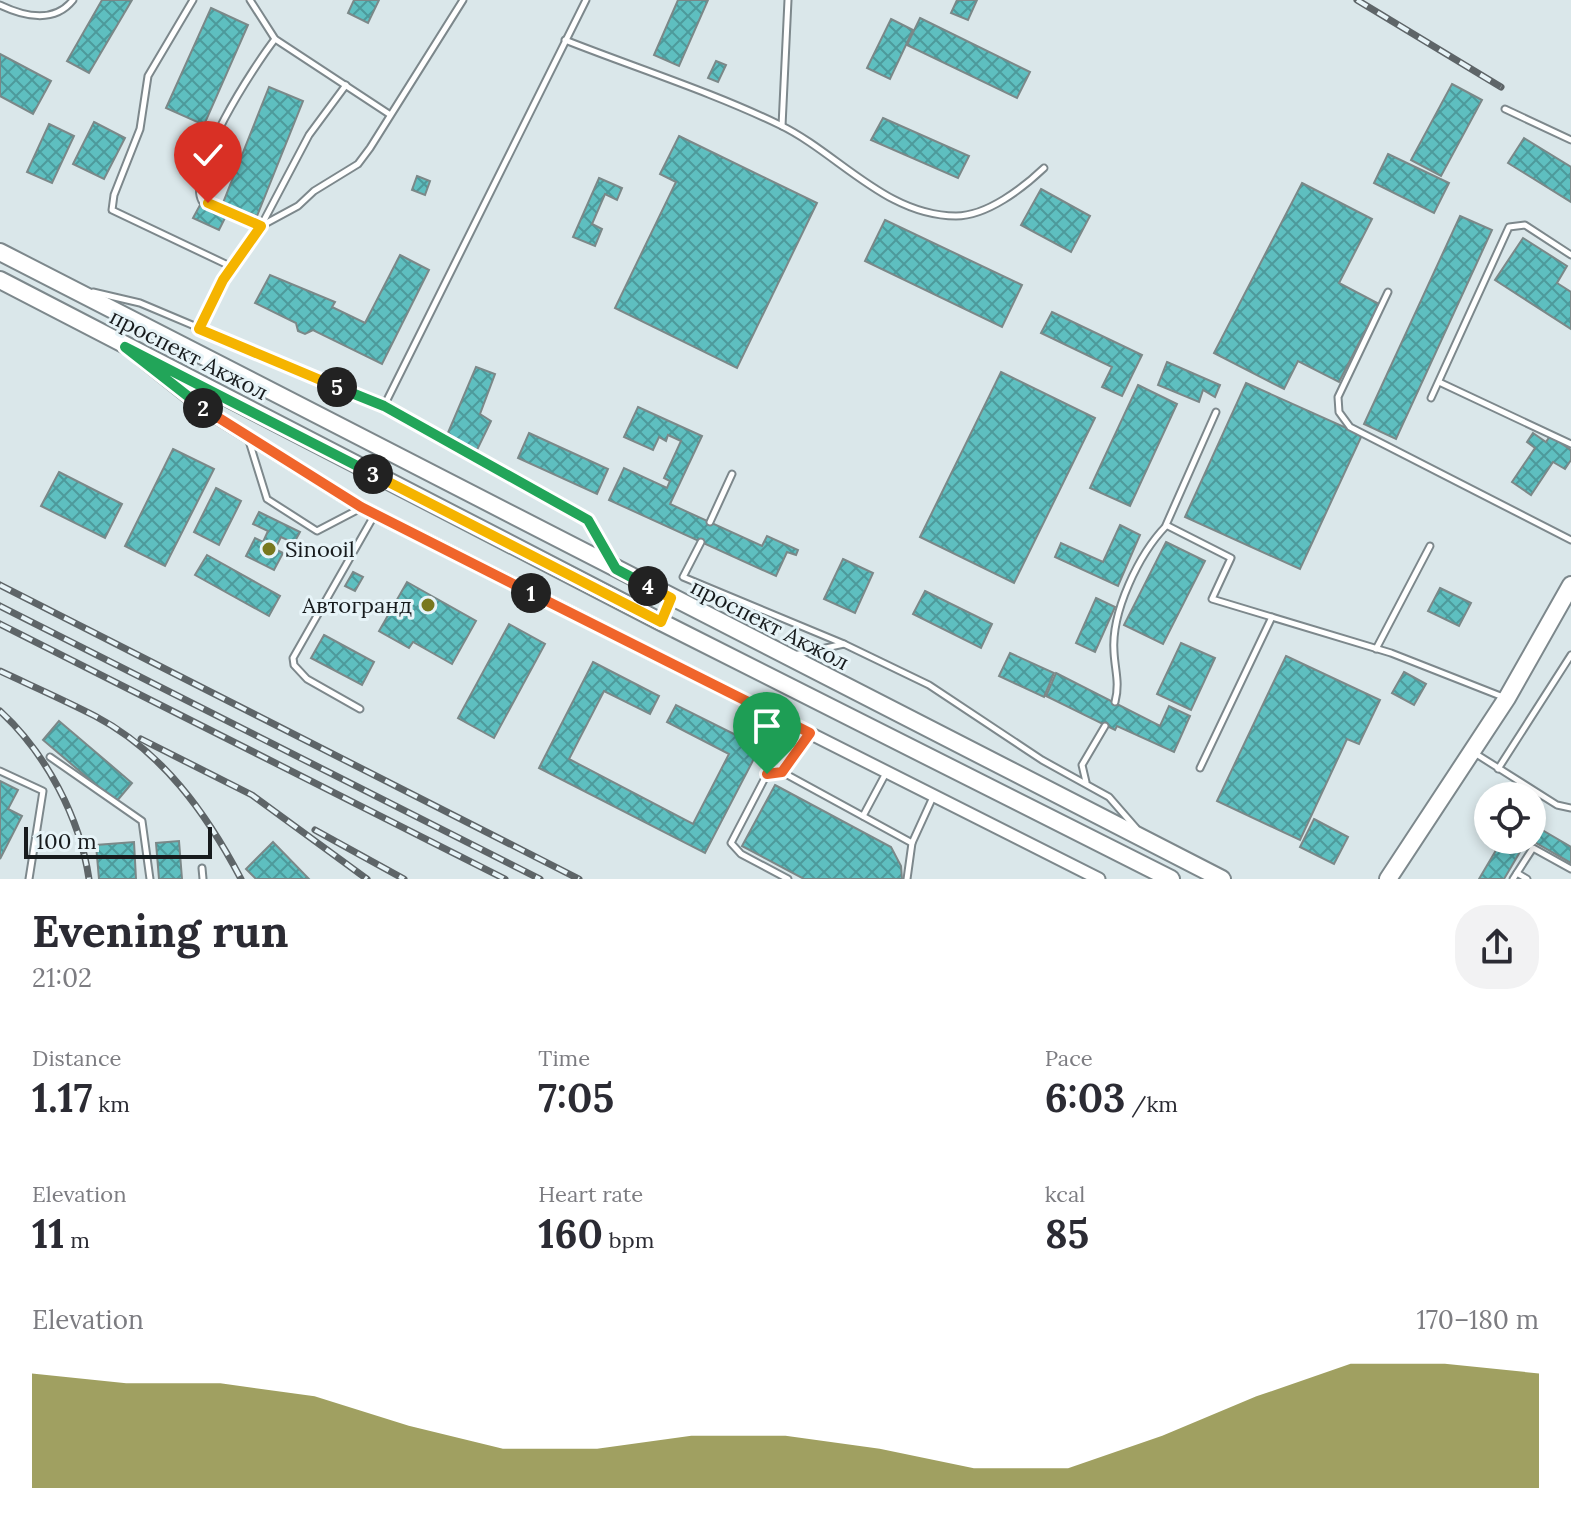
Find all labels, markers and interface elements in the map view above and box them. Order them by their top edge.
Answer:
pin [174,121,242,203]
icon: check [186,133,230,177]
street label: проспект Акжол [105,302,273,406]
pin: 5 [317,367,357,407]
text: 5 [331,373,343,401]
pin: 2 [183,388,223,428]
text: 2 [197,394,209,422]
pin: 3 [353,454,393,494]
text: 3 [367,460,379,488]
place label: Sinooil [285,535,355,563]
marker: Sinooil [260,540,278,558]
pin: 4 [628,566,668,606]
text: 4 [642,572,654,600]
street label: проспект Акжол [686,572,854,676]
pin: 1 [511,573,551,613]
text: 1 [527,579,535,607]
place label: Автогранд [301,591,412,619]
marker: Автогранд [419,596,437,614]
pin [733,692,801,774]
icon: arrive [745,704,789,748]
map controls [1474,782,1546,854]
button: locate [1474,782,1546,854]
scale bar [24,823,212,859]
text: 100 m [36,827,97,855]
text: Evening run [32,903,289,959]
button: share [1455,905,1539,989]
text: 21:02 [32,961,92,994]
text: Distance [32,1044,122,1072]
text: Time [538,1044,590,1072]
text: Pace [1045,1044,1093,1072]
text: 1.17 [32,1072,93,1123]
text: 7:05 [538,1072,614,1123]
text: 6:03 [1045,1072,1126,1123]
text: km [93,1090,130,1118]
text: /km [1126,1090,1178,1118]
text: Elevation [32,1180,127,1208]
text: Heart rate [538,1180,643,1208]
text: kcal [1045,1180,1085,1208]
text: 11 [32,1208,64,1259]
text: 160 [538,1208,603,1259]
text: 85 [1045,1208,1089,1259]
text: m [64,1226,90,1254]
text: bpm [603,1226,654,1254]
text: Elevation [32,1303,144,1336]
text: 170–180 m [1416,1303,1539,1336]

